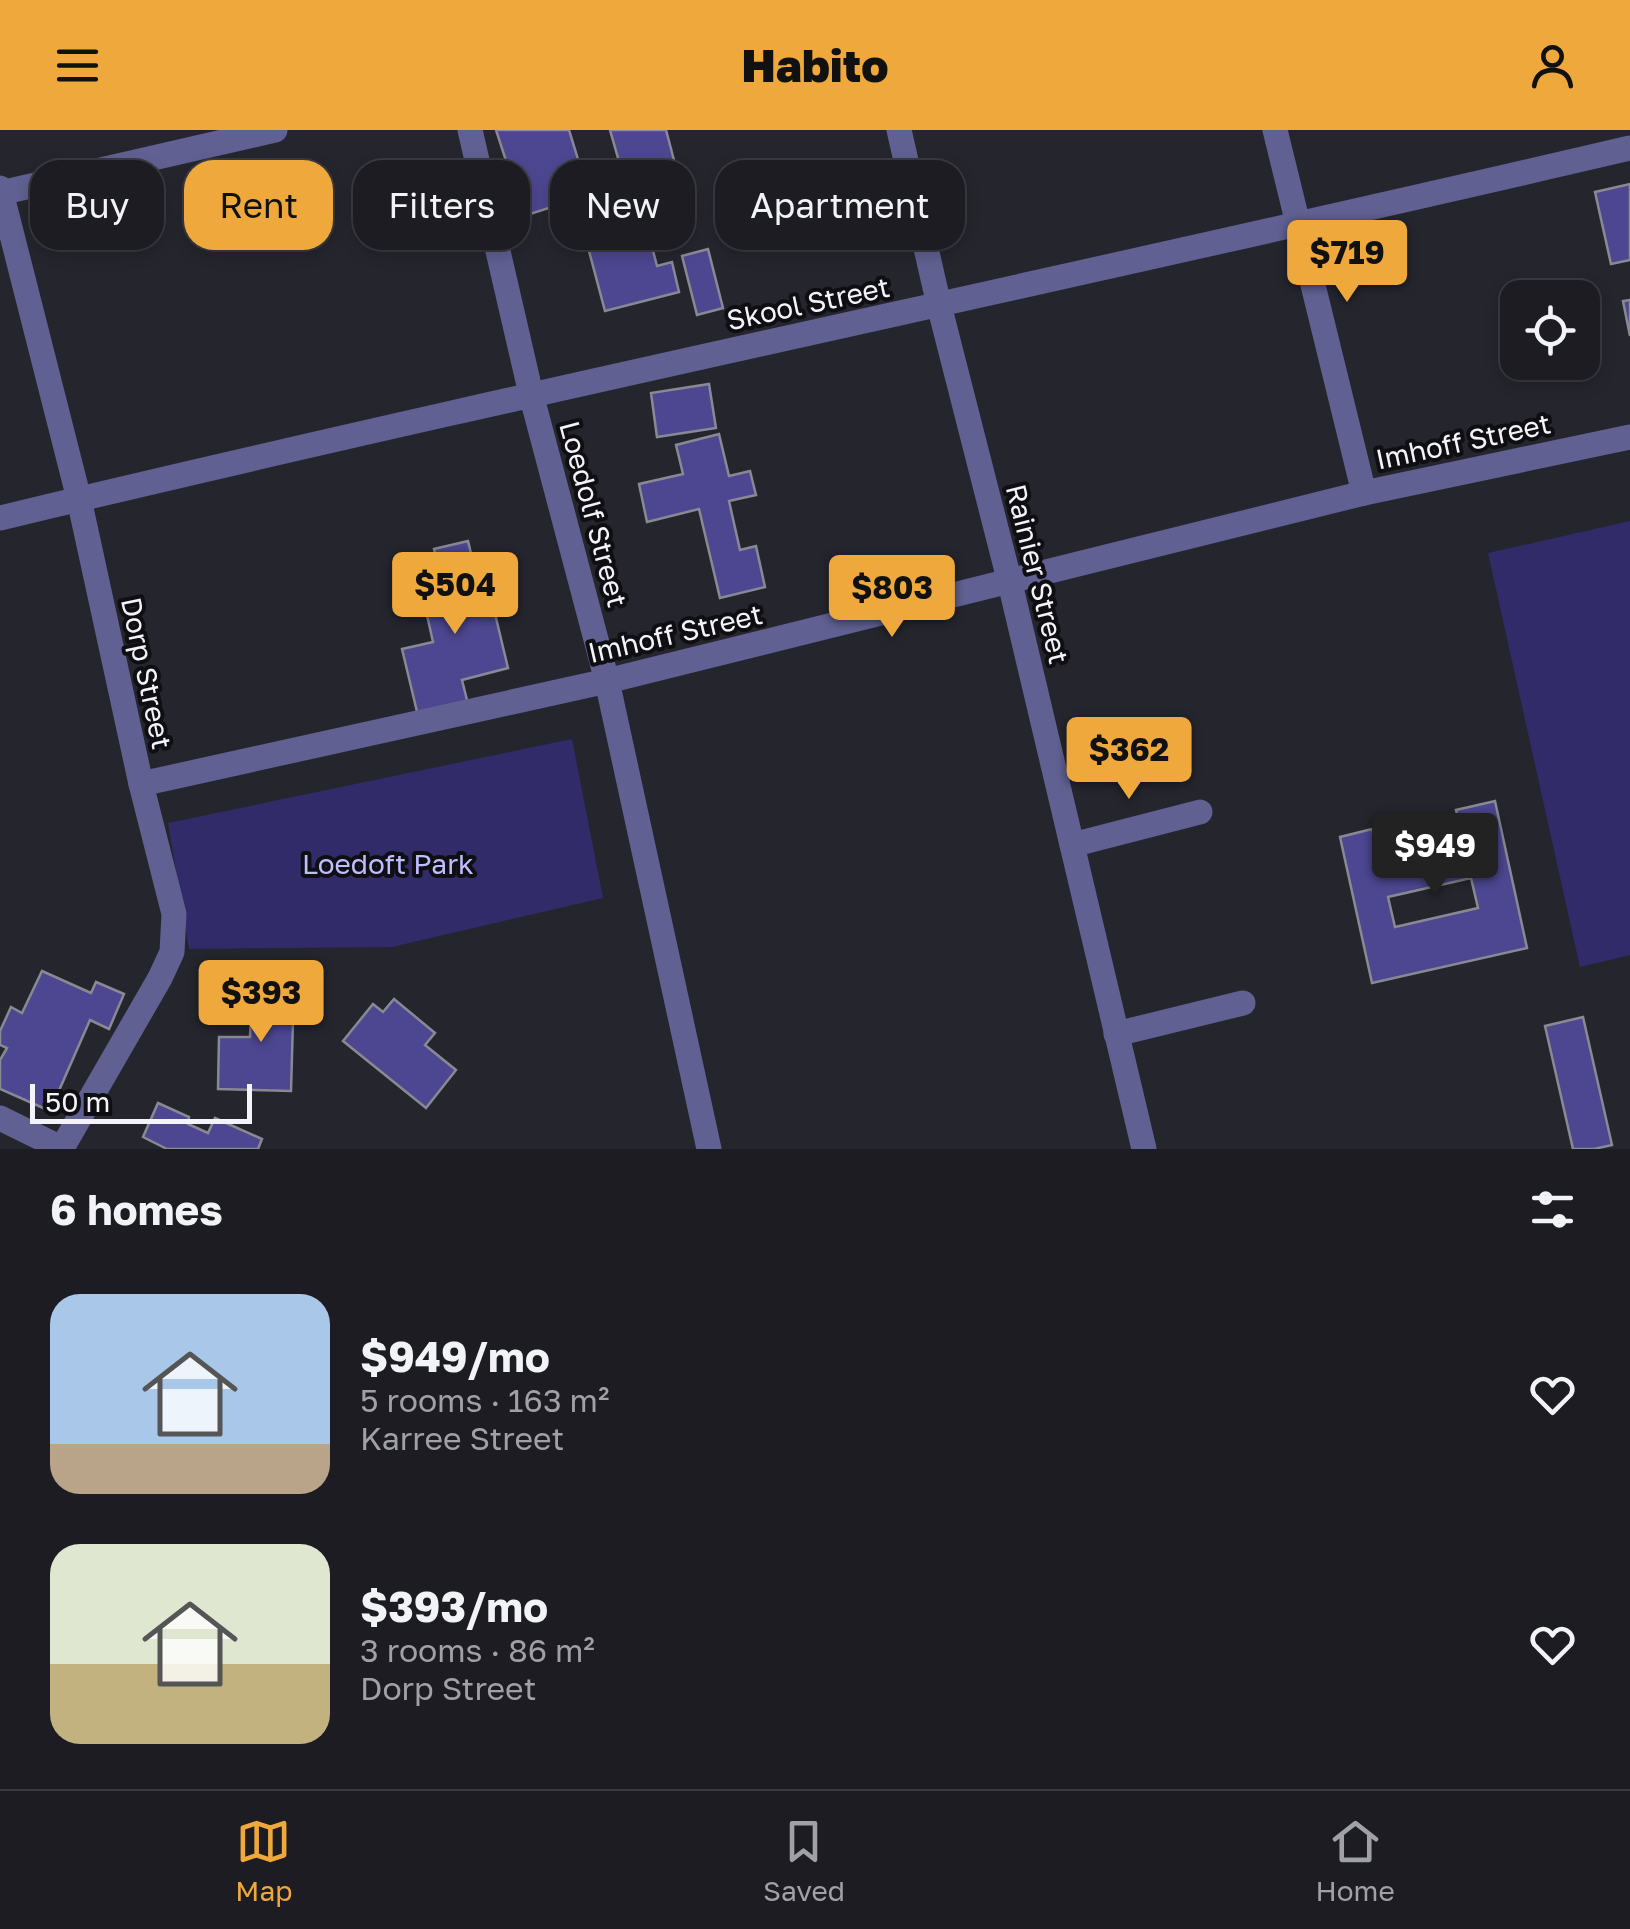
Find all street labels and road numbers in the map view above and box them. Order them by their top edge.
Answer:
street label: Skool Street [724,270,892,336]
street label: Imhoff Street [1373,406,1553,476]
street label: Loedolf Street [553,417,635,611]
street label: Rainier Street [1000,481,1076,667]
street label: Dorp Street [115,594,179,752]
street label: Imhoff Street [585,597,765,669]

